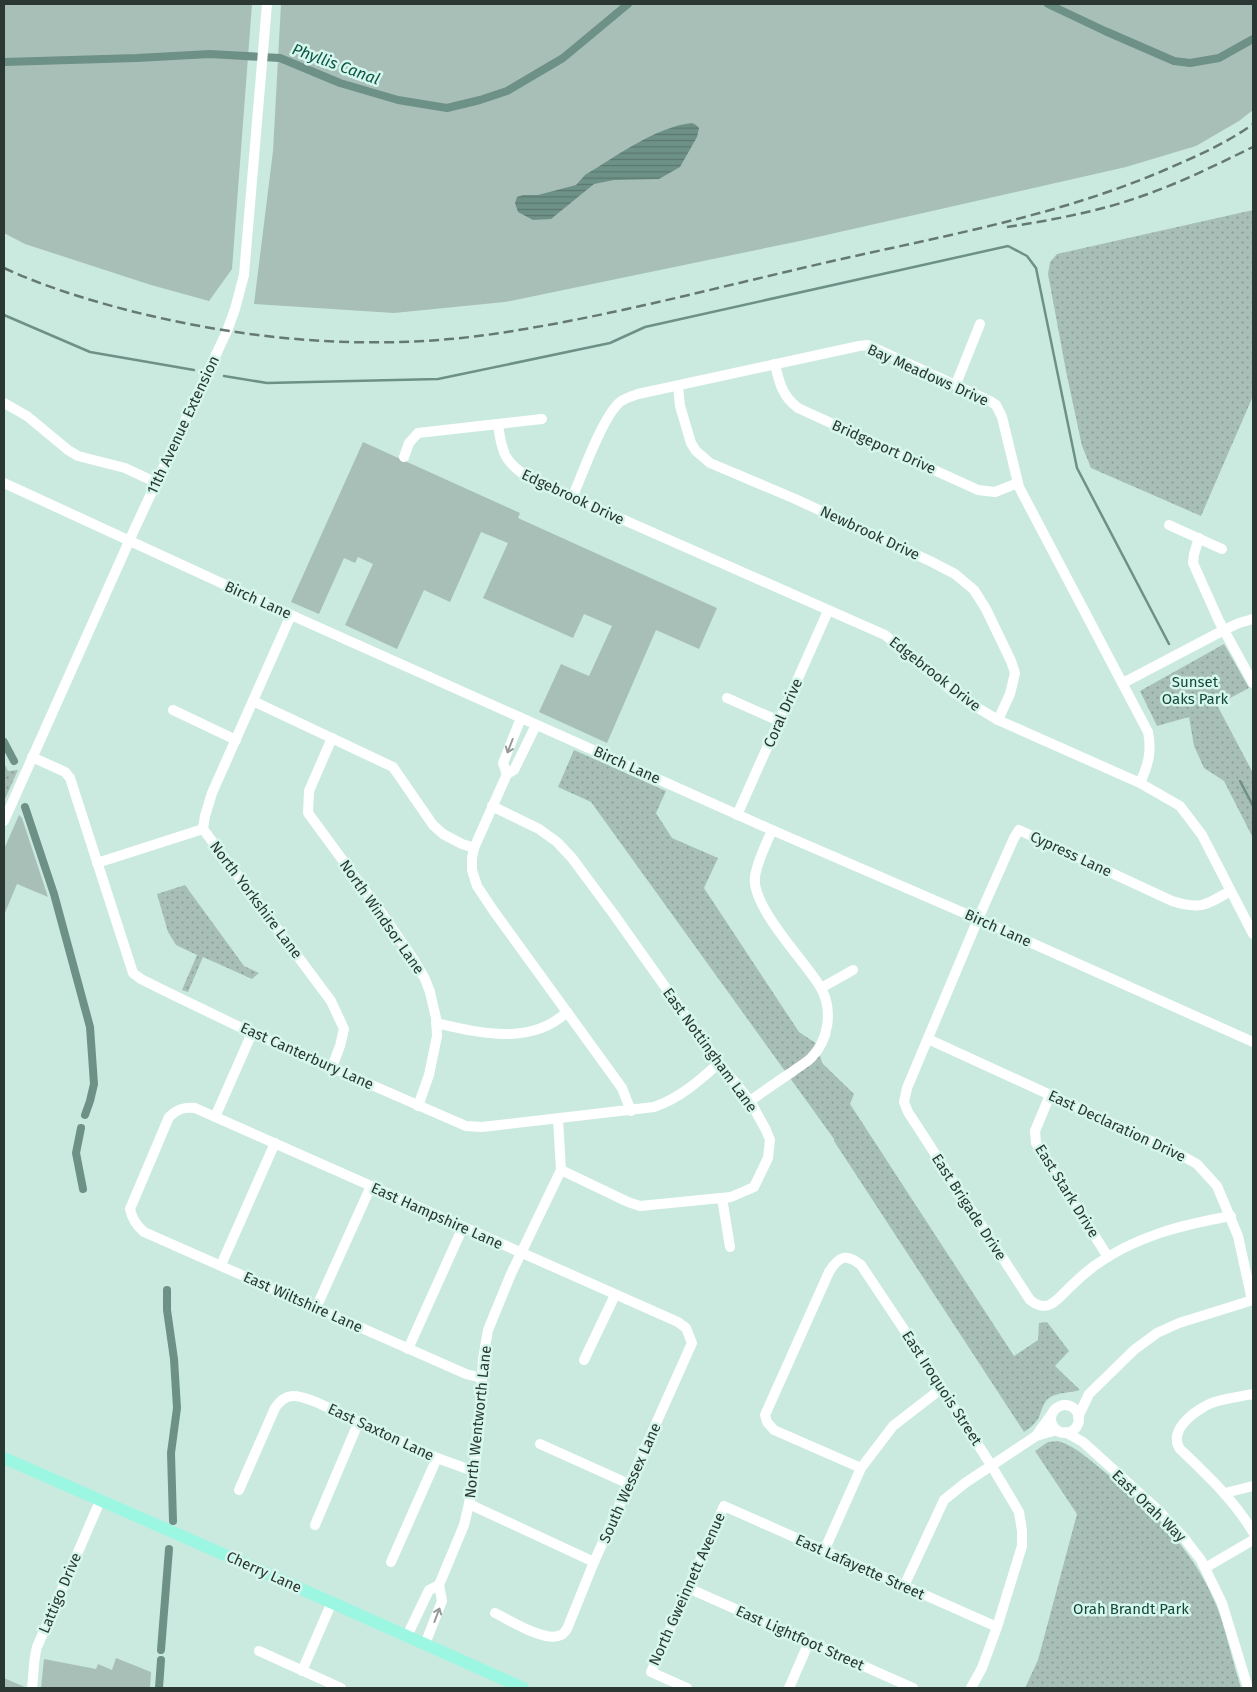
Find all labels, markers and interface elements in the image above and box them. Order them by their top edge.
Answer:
water label: Phyllis Canal [290,39,382,89]
street label: Bay Meadows Drive [865,340,991,410]
street label: 11th Avenue Extension [143,353,223,497]
street label: Bridgeport Drive [829,416,939,478]
street label: Edgebrook Drive [519,465,627,529]
street label: Newbrook Drive [817,502,923,564]
street label: Birch Lane [222,577,294,623]
street label: Edgebrook Drive [886,633,984,715]
park label: Sunset Oaks Park [1162,673,1229,708]
street label: Coral Drive [760,676,806,750]
one-way arrow [504,738,514,753]
street label: Birch Lane [591,742,663,788]
street label: Cypress Lane [1027,827,1115,881]
street label: North Yorkshire Lane [206,838,306,962]
street label: North Windsor Lane [336,856,428,978]
street label: Birch Lane [962,905,1034,951]
street label: East Nottingham Lane [659,984,761,1116]
street label: East Canterbury Lane [238,1019,376,1093]
street label: East Declaration Drive [1045,1086,1189,1166]
street label: East Stark Drive [1031,1141,1103,1241]
street label: East Brigade Drive [928,1150,1010,1264]
street label: East Hampshire Lane [368,1179,506,1253]
street label: East Wiltshire Lane [241,1268,365,1336]
street label: East Iroquois Street [898,1327,986,1449]
street label: North Wentworth Lane [461,1345,495,1499]
street label: East Saxton Lane [325,1400,437,1464]
street label: South Wessex Lane [595,1420,665,1546]
street label: East Orah Way [1108,1466,1190,1546]
street label: North Gweinnett Avenue [645,1510,729,1668]
street label: East Lafayette Street [793,1530,928,1604]
street label: Cherry Lane [224,1547,304,1597]
street label: Lattigo Drive [35,1550,85,1636]
park label: Orah Brandt Park [1073,1600,1189,1618]
street label: East Lightfoot Street [733,1602,867,1675]
one-way arrow [432,1608,442,1623]

